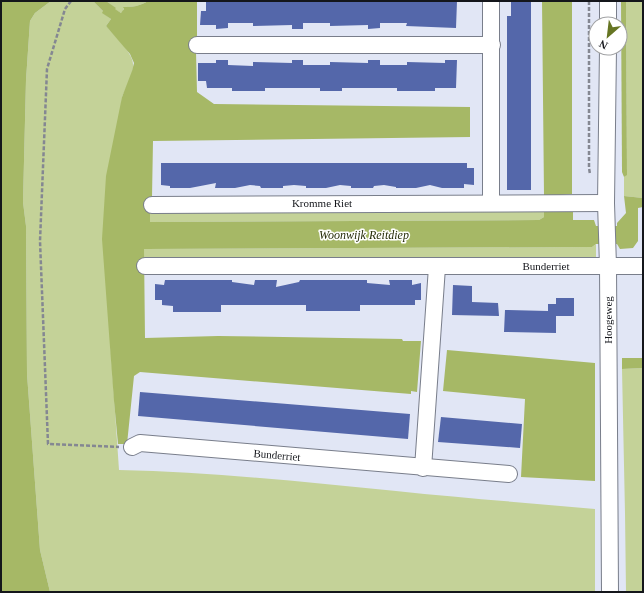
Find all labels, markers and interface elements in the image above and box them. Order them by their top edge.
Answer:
north arrow [588,16,628,56]
text: N [597,38,610,52]
street label: Kromme Riet [292,197,352,209]
water label: Woonwijk Reitdiep [319,228,409,242]
street label: Bunderriet [522,260,570,272]
street label: Hoogeweg [602,296,614,344]
street label: Bunderriet [253,447,301,463]

